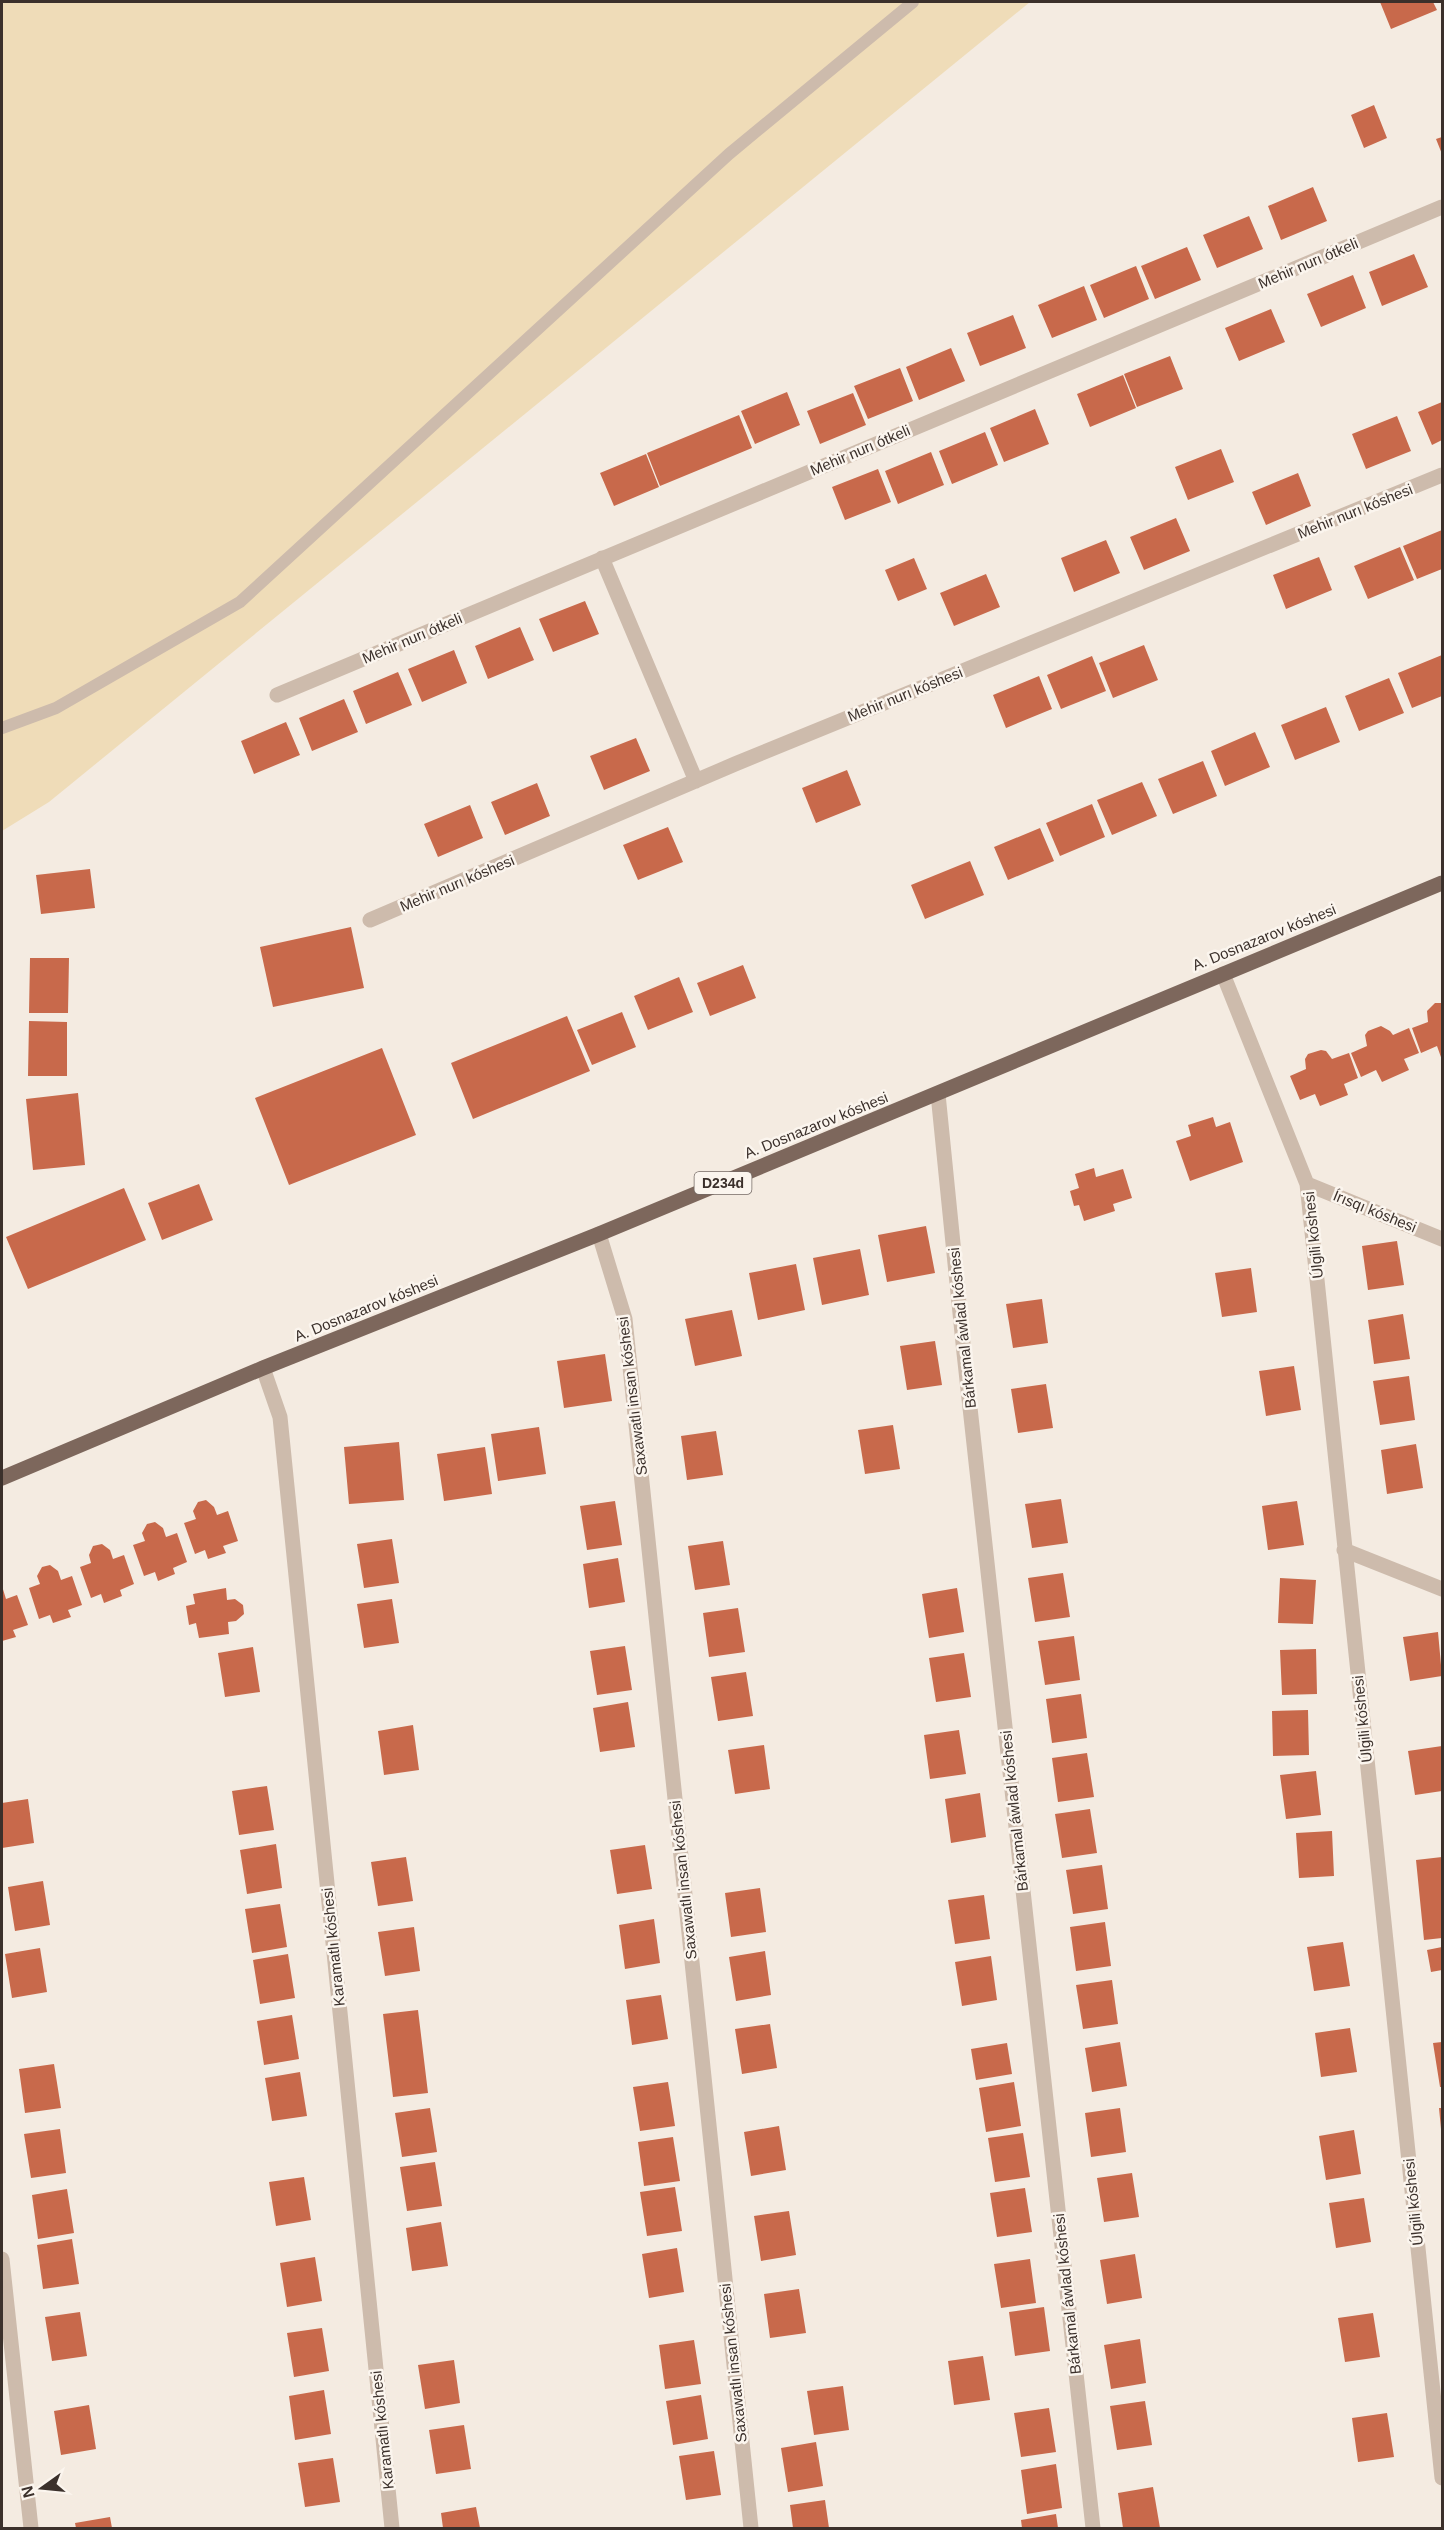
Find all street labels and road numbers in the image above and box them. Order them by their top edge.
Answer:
street label: Mehir nurı ótkeli [1256,234,1360,292]
street label: Mehir nurı ótkeli [808,421,912,479]
street label: Mehir nurı kóshesi [1295,480,1415,542]
street label: Mehir nurı ótkeli [360,609,464,667]
street label: Mehir nurı kóshesi [845,663,965,725]
street label: Mehir nurı kóshesi [397,851,517,915]
street label: A. Dosnazarov kóshesi [1190,900,1338,974]
street label: A. Dosnazarov kóshesi [742,1088,890,1162]
road number: D234d [694,1172,752,1194]
street label: Írısqı kóshesi [1331,1187,1419,1235]
street label: Úlgili kóshesi [1300,1191,1326,1279]
street label: Bárkamal áwlad kóshesi [945,1247,979,1409]
street label: A. Dosnazarov kóshesi [292,1271,440,1345]
street label: Saxawatlı insan kóshesi [614,1316,650,1476]
street label: Úlgili kóshesi [1349,1675,1375,1763]
street label: Bárkamal áwlad kóshesi [997,1730,1031,1892]
street label: Saxawatlı insan kóshesi [666,1800,700,1960]
street label: Karamatlı kóshesi [318,1887,348,2007]
street label: Úlgili kóshesi [1400,2158,1426,2246]
street label: Bárkamal áwlad kóshesi [1050,2213,1084,2375]
street label: Saxawatlı insan kóshesi [716,2283,750,2443]
street label: Karamatlı kóshesi [367,2370,397,2490]

